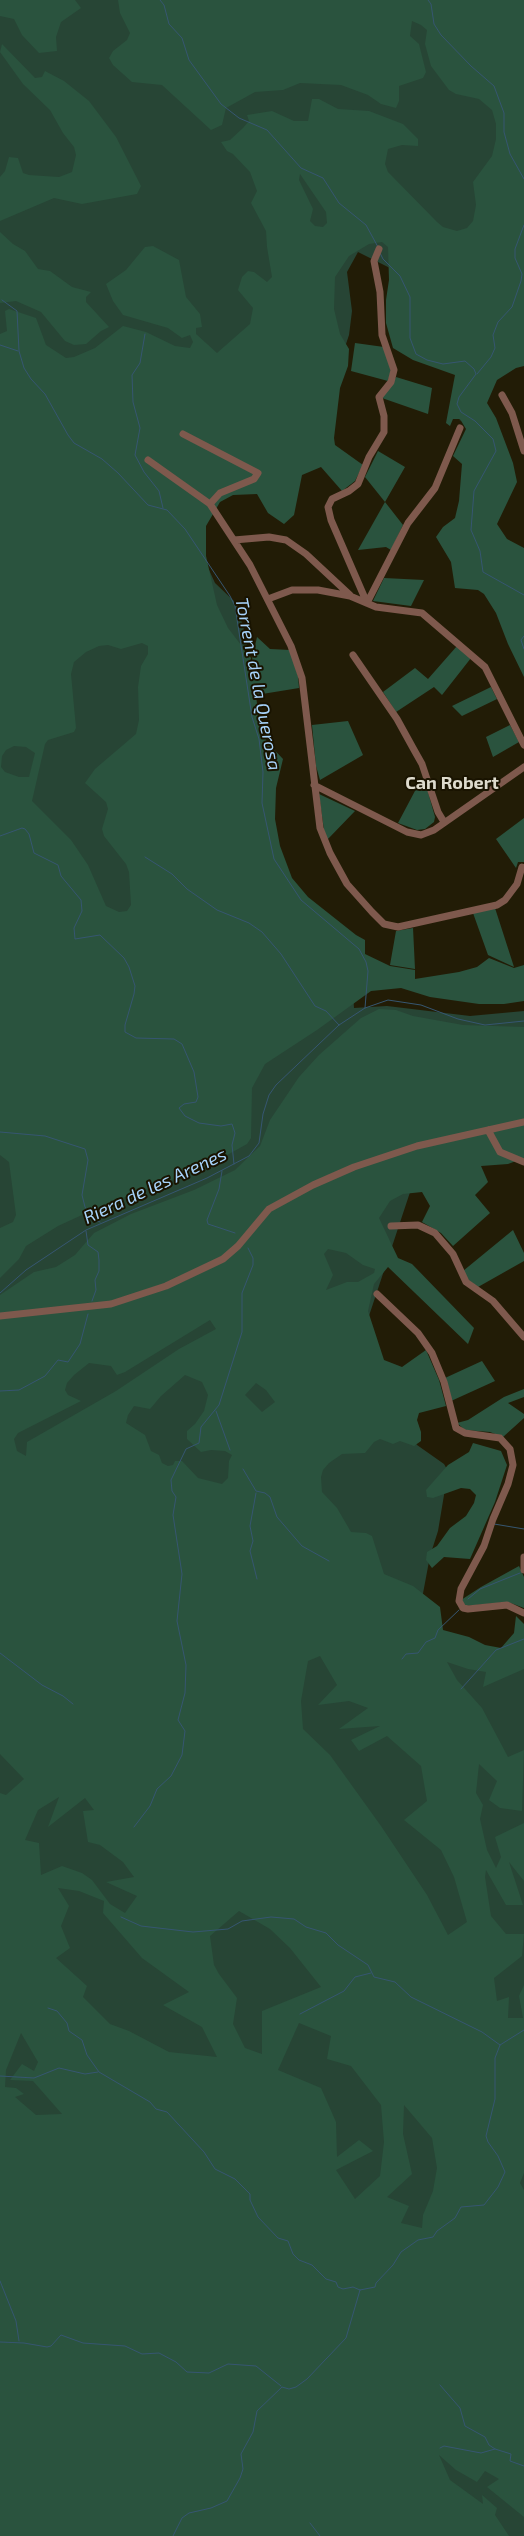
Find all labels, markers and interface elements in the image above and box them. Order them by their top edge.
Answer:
water label: Torrent de la Querosa [231,596,285,772]
district label: Can Robert [405,772,499,794]
water label: Riera de les Arenes [80,1143,230,1229]

